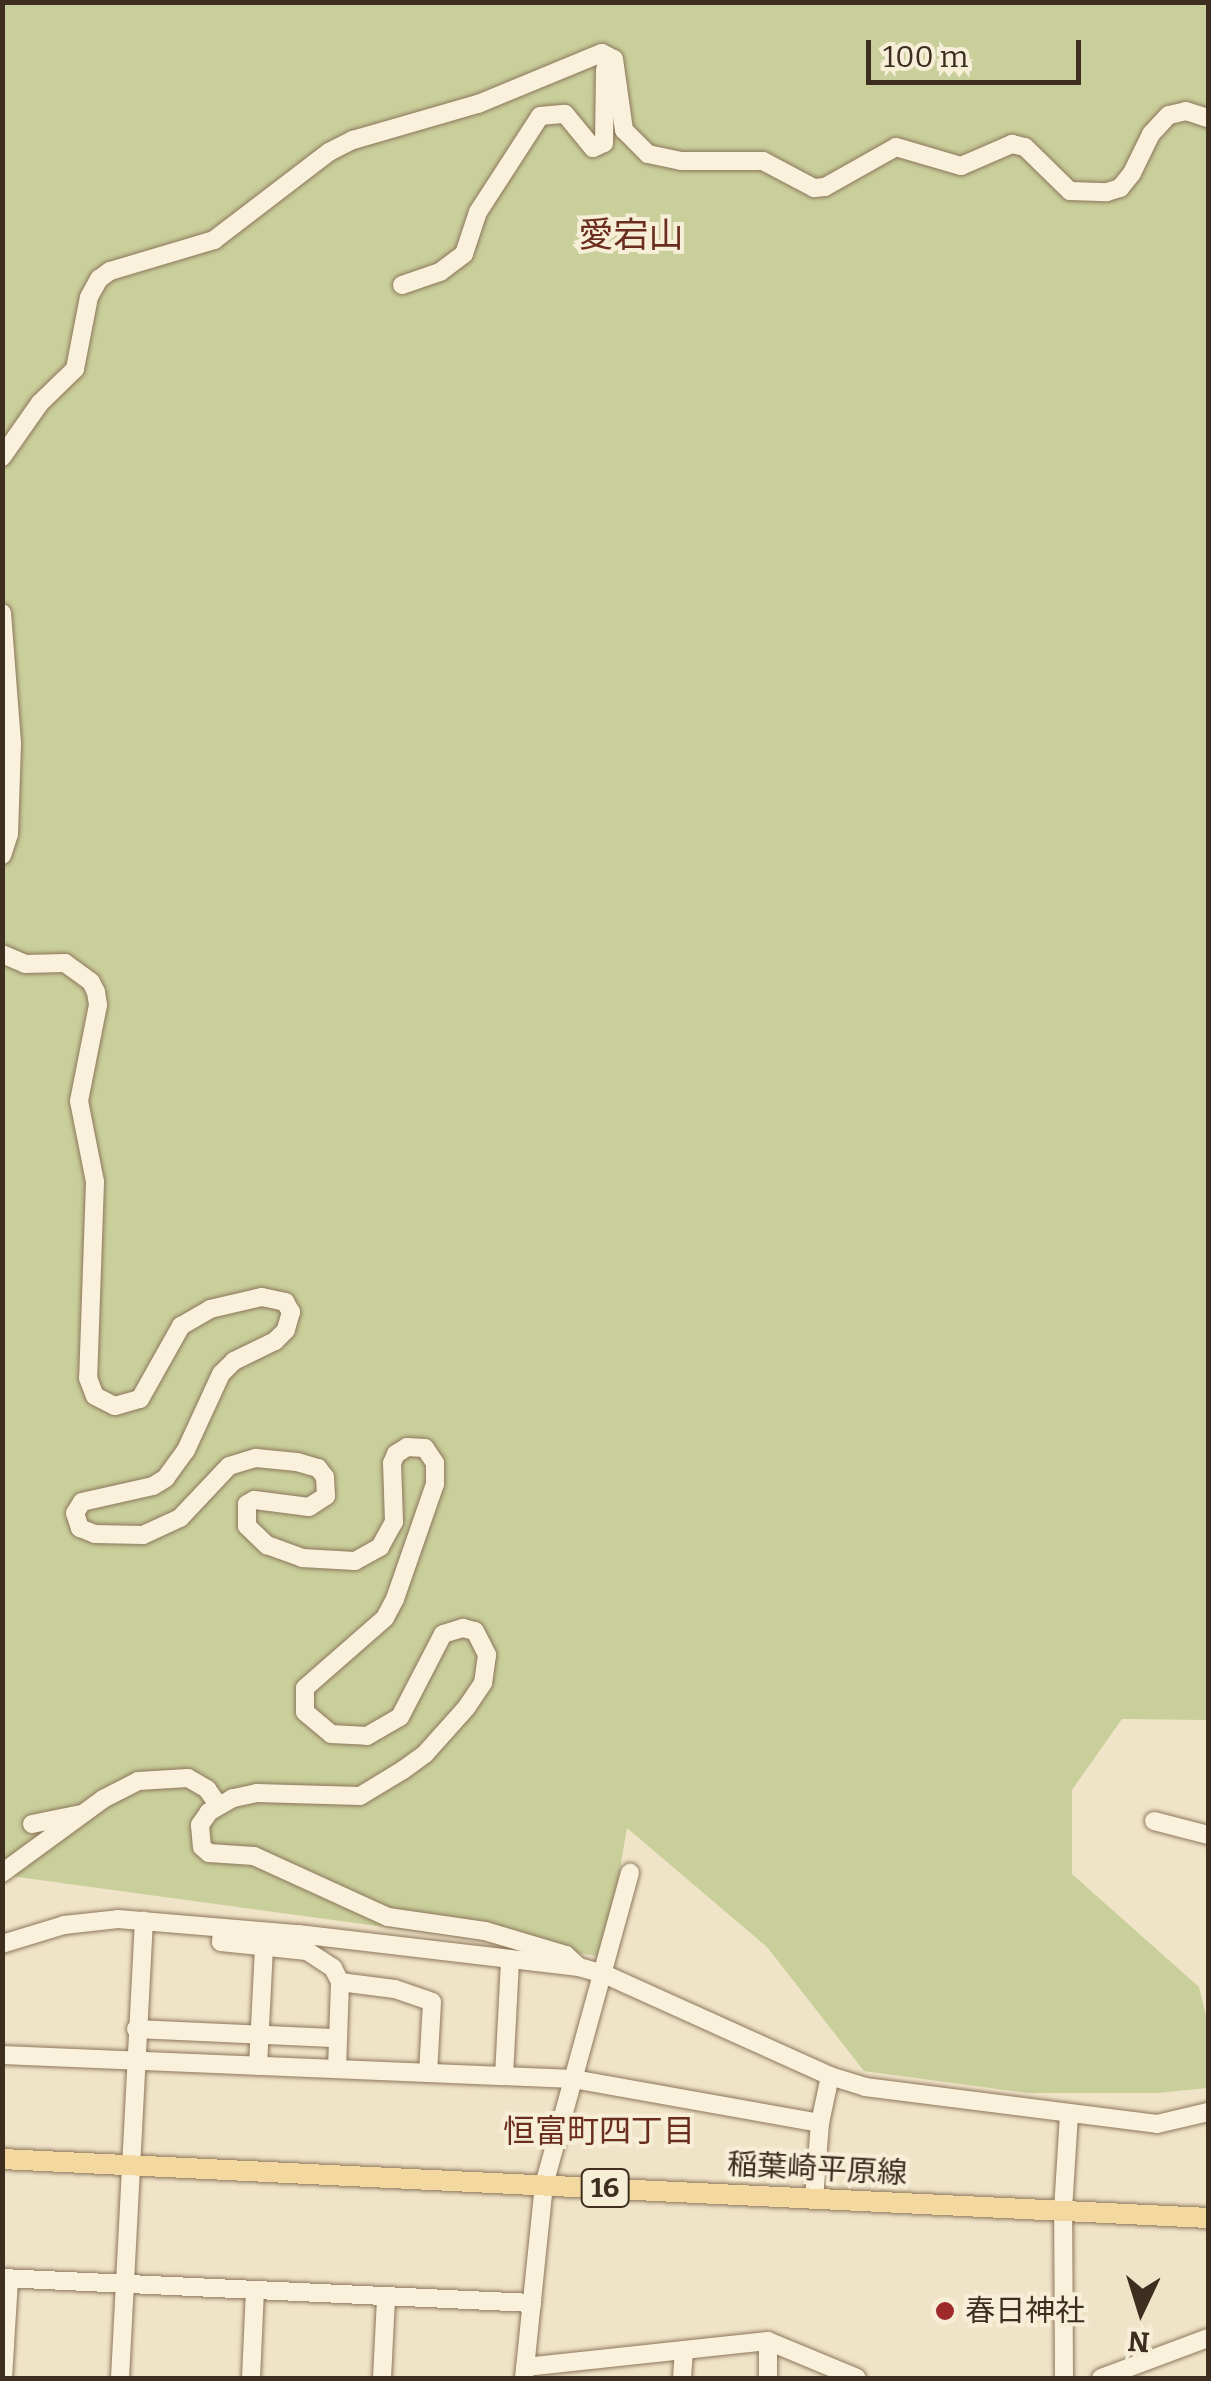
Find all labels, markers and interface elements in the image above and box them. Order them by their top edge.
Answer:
scale bar [871,20,1086,82]
text: 100 m [883,39,968,75]
district label: 愛宕山 [579,214,683,256]
district label: 恒富町四丁目 [503,2112,695,2150]
street label: 稲葉崎平原線 [726,2146,908,2192]
road number: 16 [580,2165,630,2211]
north arrow [1091,2261,1191,2361]
place label: 春日神社 [965,2293,1085,2329]
marker: 春日神社 [934,2300,956,2322]
text: N [1127,2324,1151,2359]

